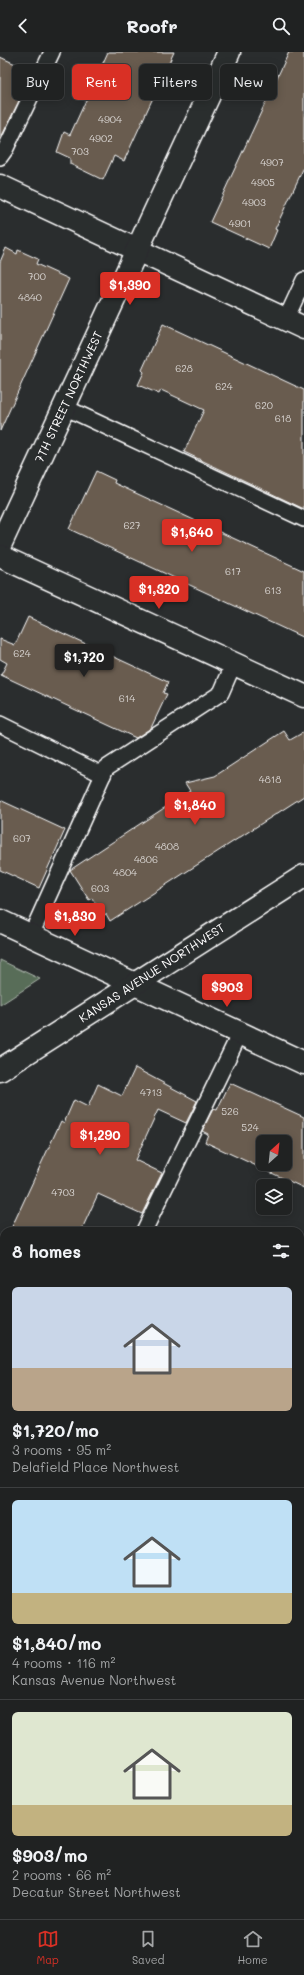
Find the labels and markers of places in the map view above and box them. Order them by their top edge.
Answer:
pin: $1,390 [97,272,163,306]
pin: $1,640 [159,519,225,553]
pin: $1,320 [126,576,192,610]
pin: $1,720 [51,644,117,678]
pin: $1,840 [162,792,228,826]
pin: $1,830 [42,903,108,937]
pin: $903 [203,974,251,1008]
pin: $1,290 [67,1122,133,1156]

